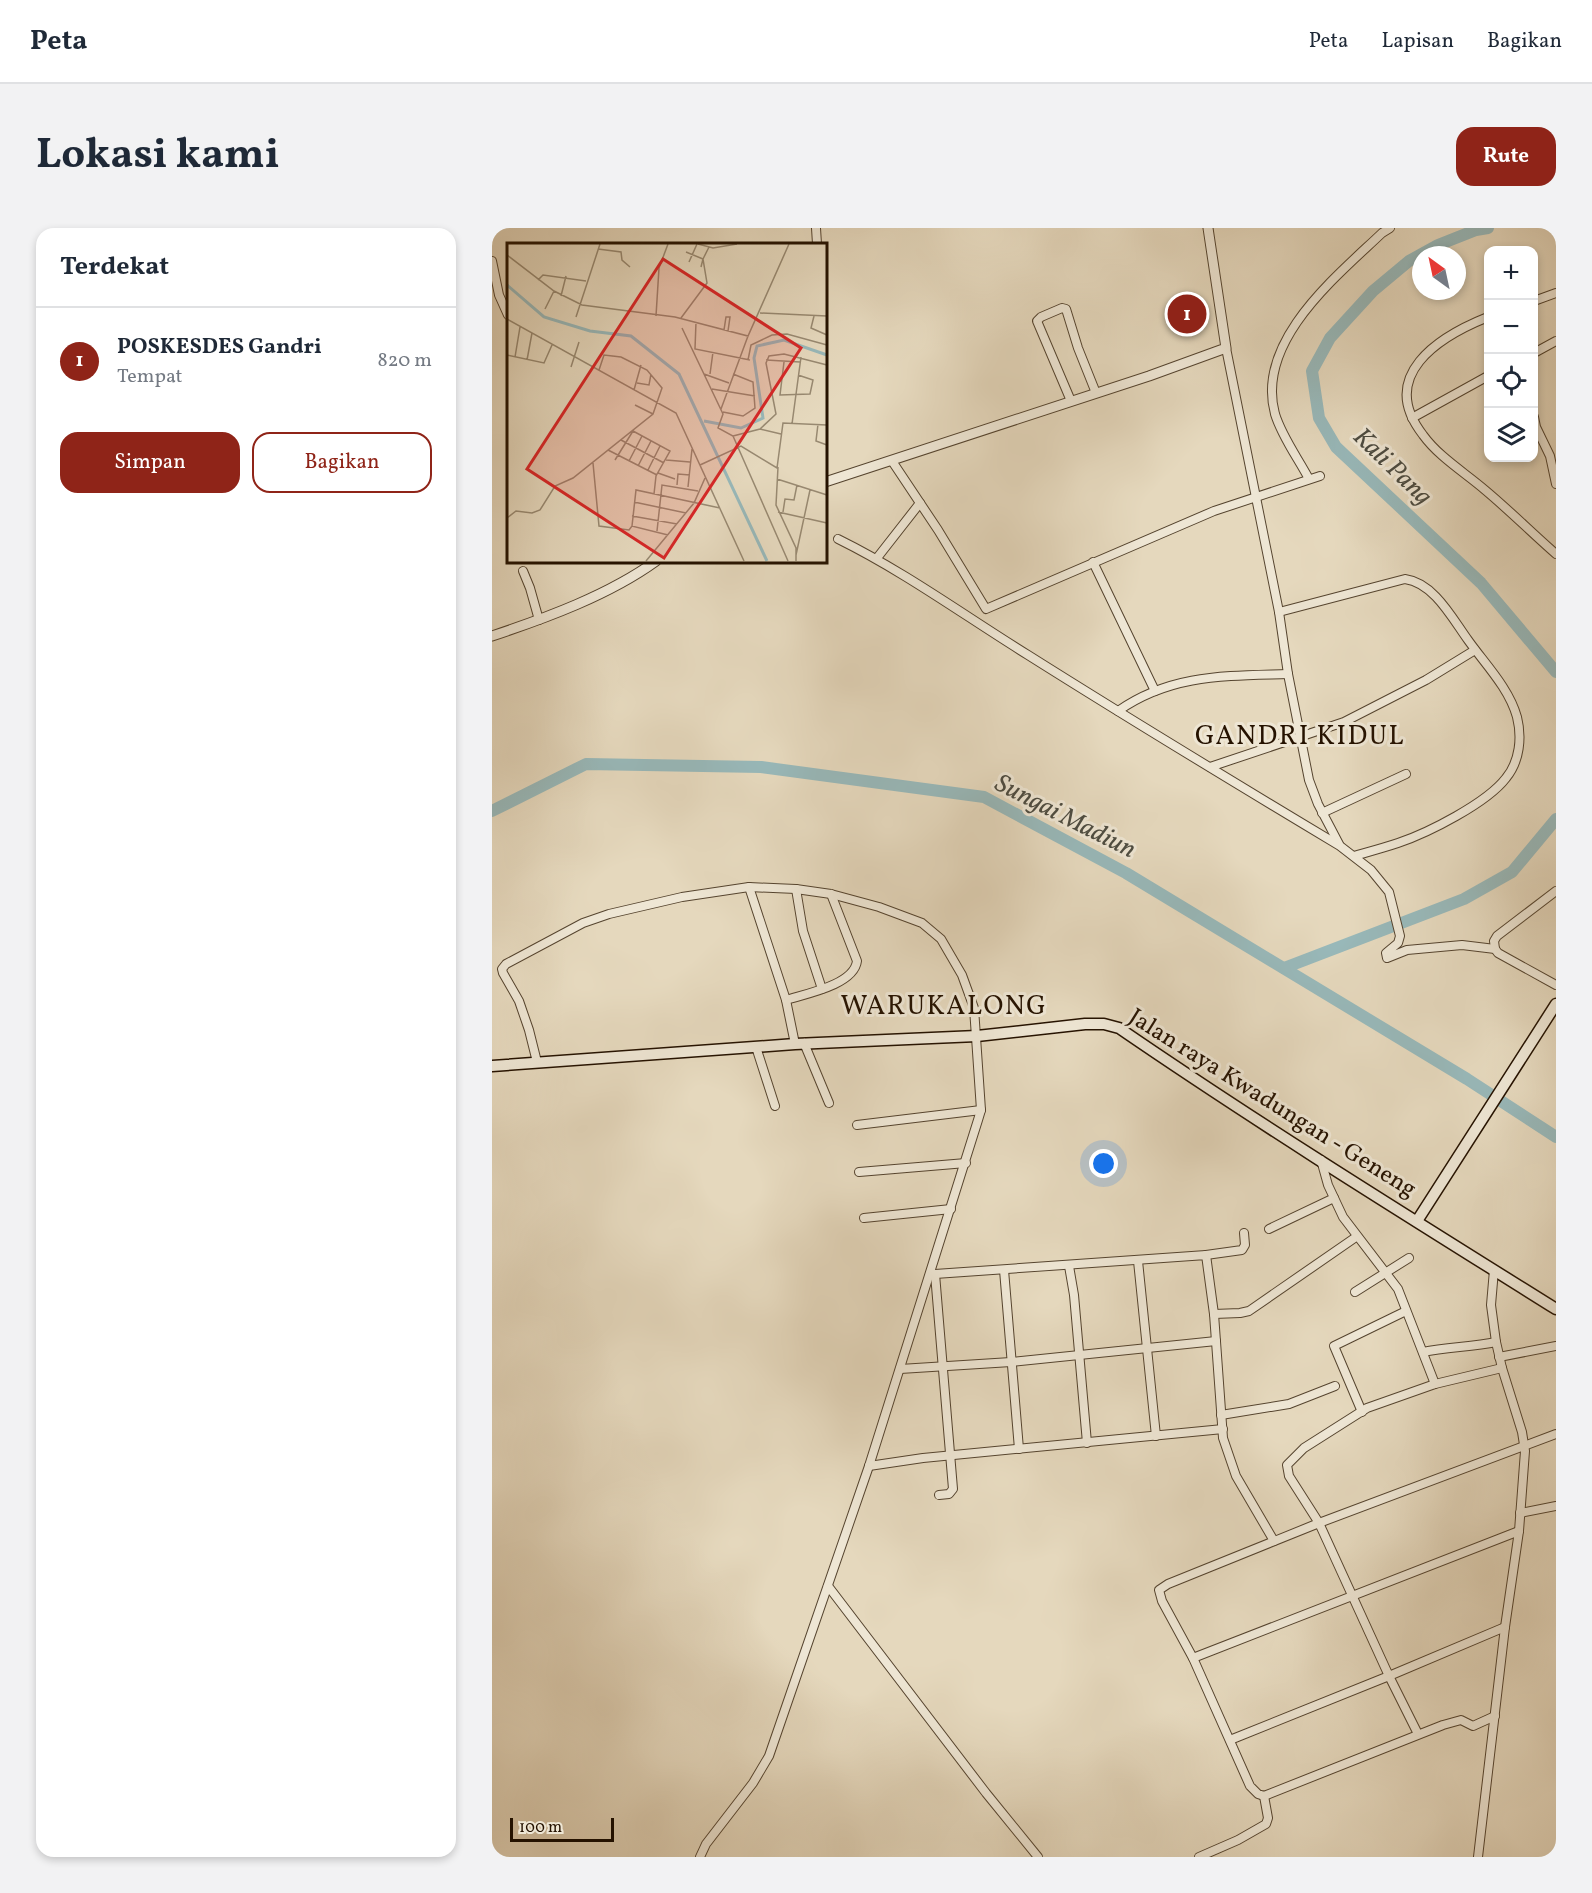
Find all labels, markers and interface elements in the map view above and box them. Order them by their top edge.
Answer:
text: Peta [30,22,87,61]
text: Peta [1309,27,1348,56]
text: Lapisan [1381,27,1454,56]
text: Bagikan [1487,27,1562,56]
text: Lokasi kami [36,127,280,186]
button: Rute [1456,127,1556,186]
inset map [507,243,826,562]
north arrow [1412,246,1466,300]
map controls [1484,246,1538,462]
button: + [1484,246,1538,300]
text: Terdekat [60,249,169,285]
pin: 1 [1168,292,1206,337]
button: − [1484,300,1538,354]
text: POSKESDES Gandri [117,332,322,363]
text: 1 [75,347,84,375]
text: 820 m [378,347,432,375]
button: locate [1484,354,1538,408]
text: Tempat [117,363,183,391]
button: layers [1484,408,1538,462]
water label: Kali Pang [1344,420,1440,514]
button: Simpan [60,432,240,493]
button: Bagikan [252,432,432,493]
district label: GANDRI KIDUL [1195,718,1405,756]
water label: Sungai Madiun [988,766,1142,868]
district label: WARUKALONG [840,988,1048,1026]
street label: Jalan raya Kwadungan - Geneng [1121,1001,1423,1207]
your location [1089,1149,1118,1178]
scale bar [510,1815,614,1842]
text: 100 m [519,1817,562,1839]

